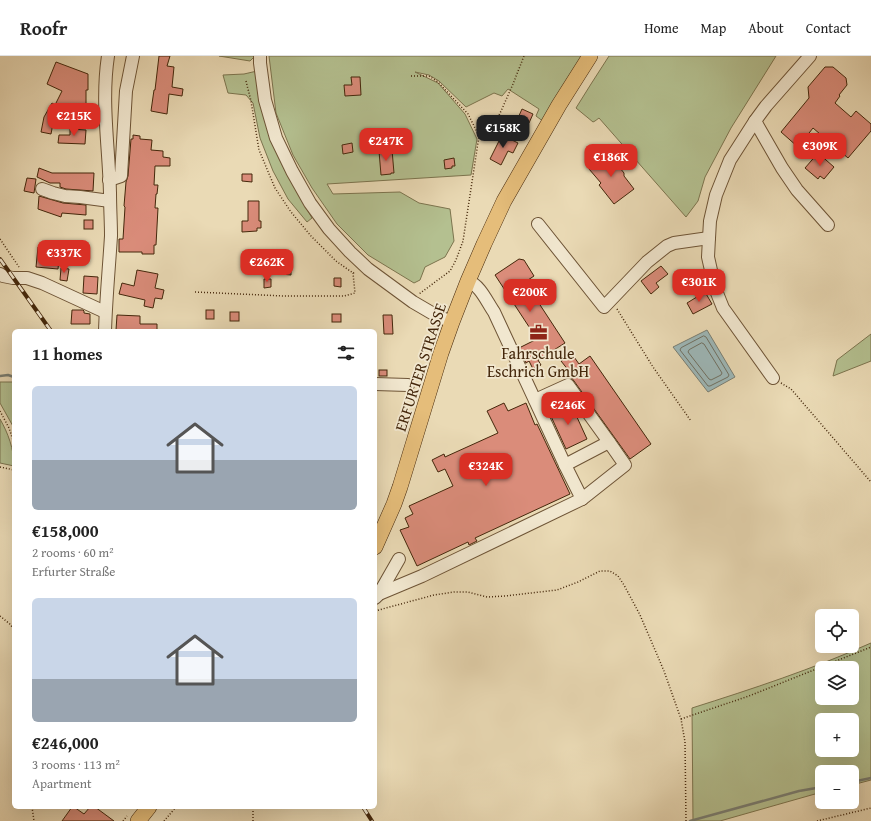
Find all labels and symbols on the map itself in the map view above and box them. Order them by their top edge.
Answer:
pin: €215K [46,103,102,137]
pin: €158K [475,115,531,149]
pin: €247K [358,128,414,162]
pin: €309K [792,133,848,167]
pin: €186K [583,144,639,178]
pin: €337K [36,240,92,274]
pin: €262K [239,249,295,283]
pin: €301K [671,269,727,303]
pin: €200K [502,279,558,313]
street label: ERFURTER STRASSE [388,300,452,434]
office icon: Fahrschule Eschrich GmbH [528,322,548,342]
place label: Fahrschule Eschrich GmbH [487,341,589,383]
pin: €246K [540,392,596,426]
pin: €324K [458,453,514,487]

